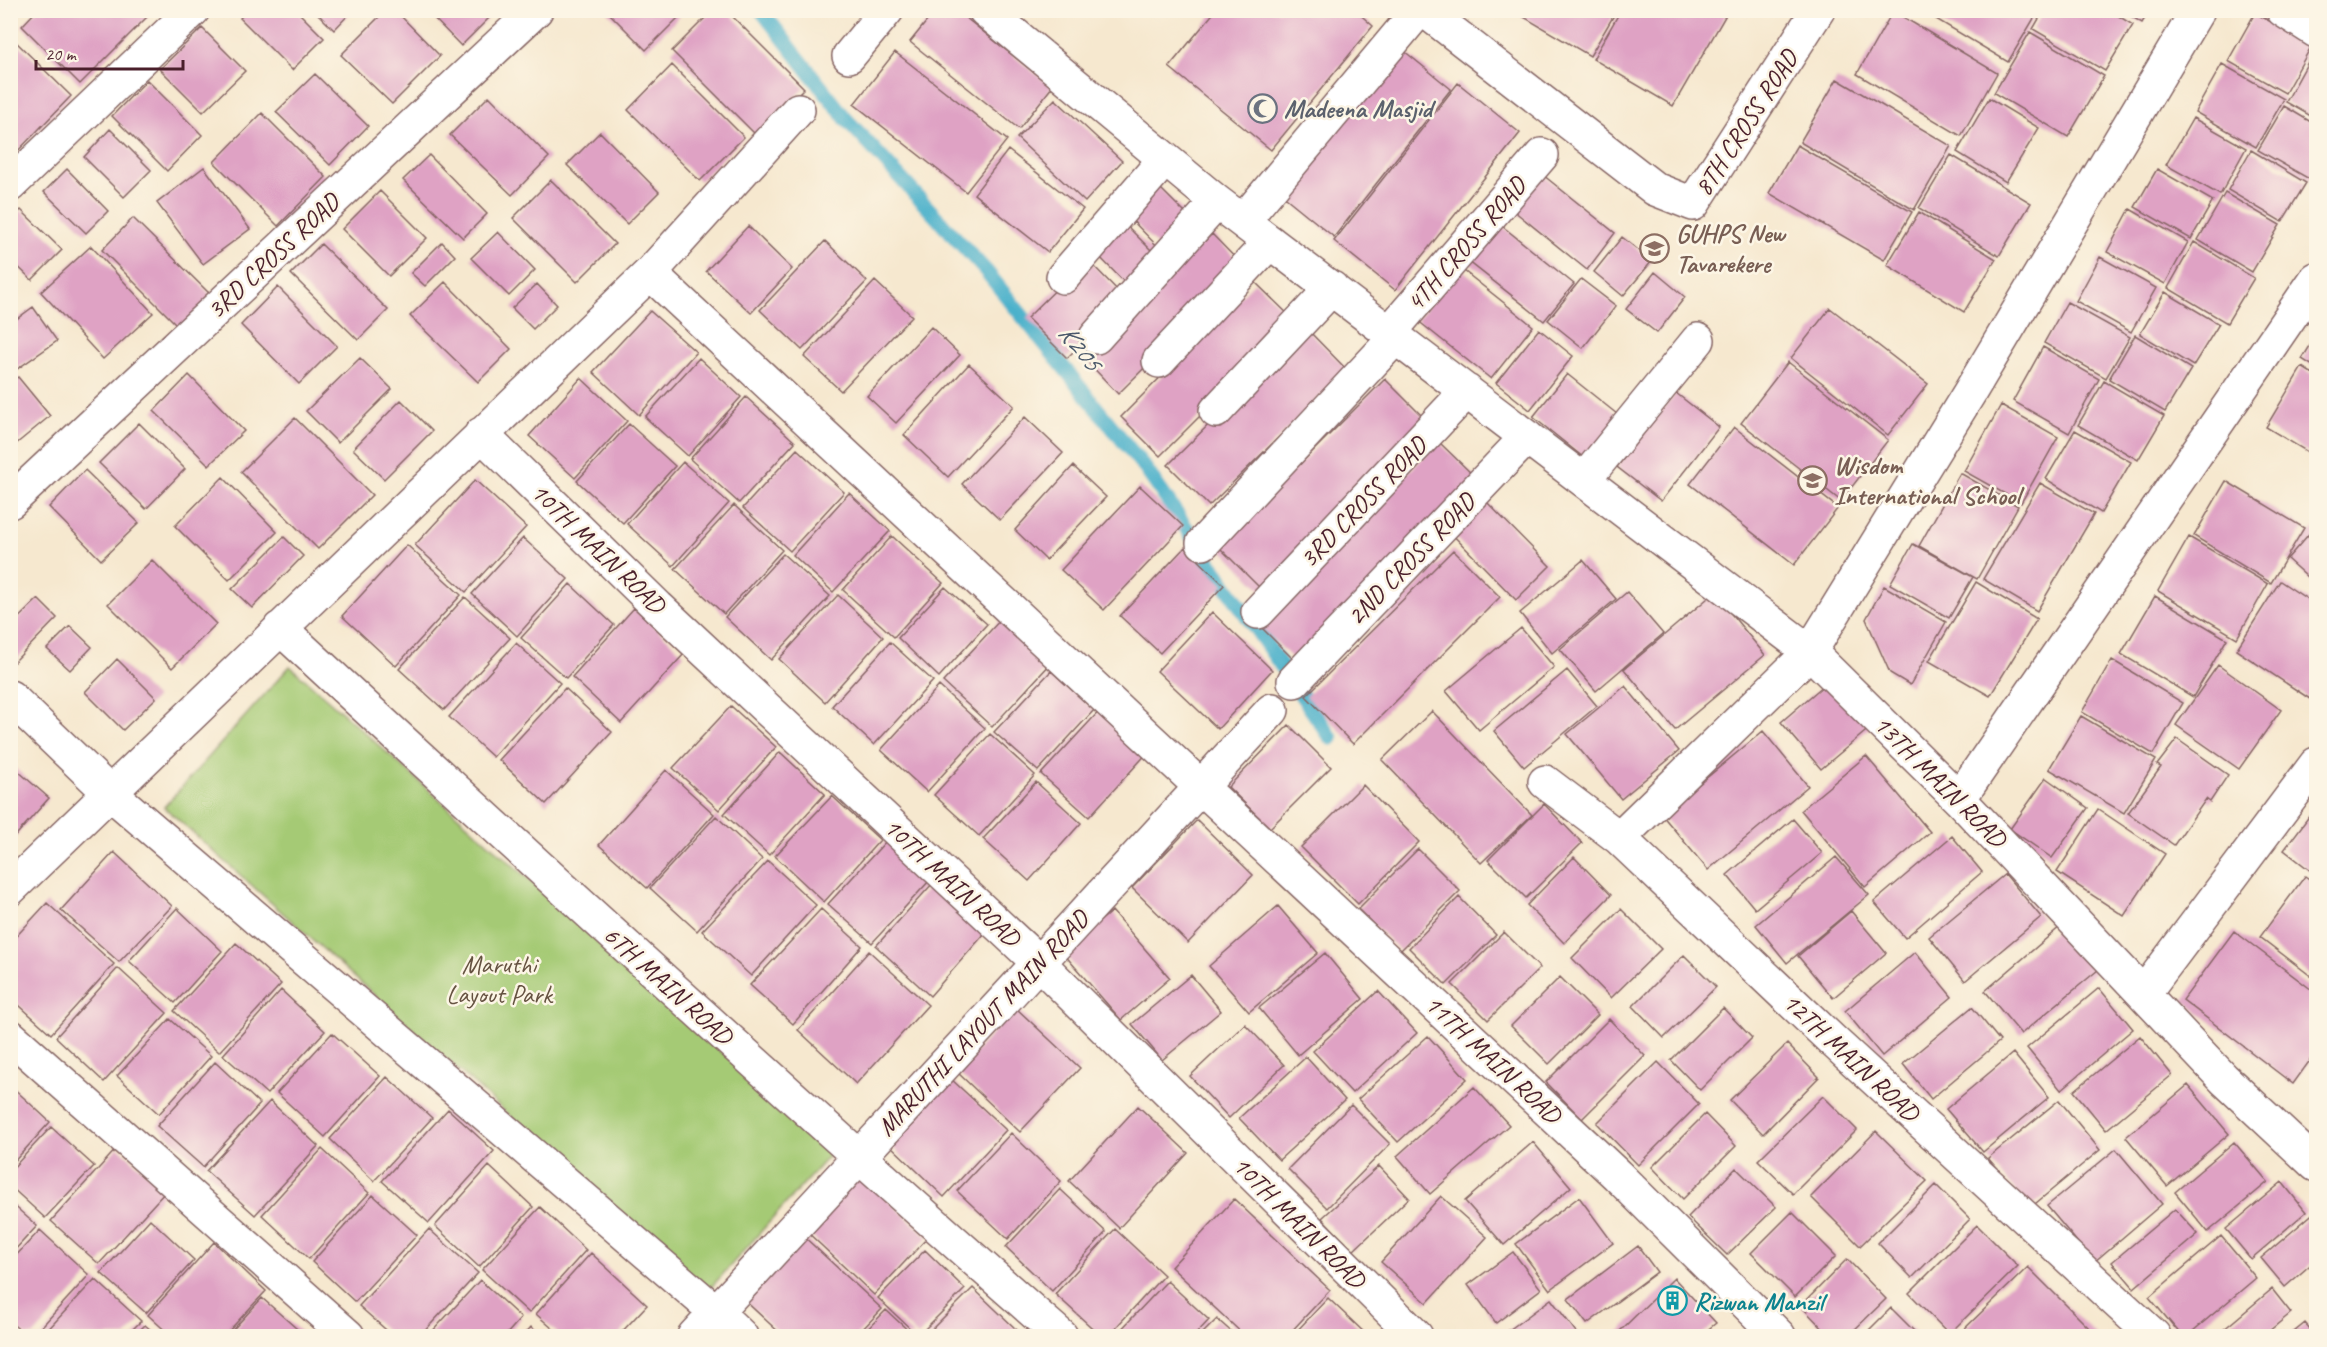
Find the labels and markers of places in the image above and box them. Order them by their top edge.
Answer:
mosque icon: Madeena Masjid [1247,92,1279,124]
place label: Madeena Masjid [1284,92,1437,125]
place label: GUHPS New Tavarekere [1676,217,1787,280]
school or university icon: GUHPS New Tavarekere [1639,232,1671,264]
place label: Wisdom International School [1834,449,2025,512]
school or university icon: Wisdom International School [1797,464,1829,496]
building icon: Rizwan Manzil [1657,1285,1689,1317]
place label: Rizwan Manzil [1694,1285,1829,1318]

